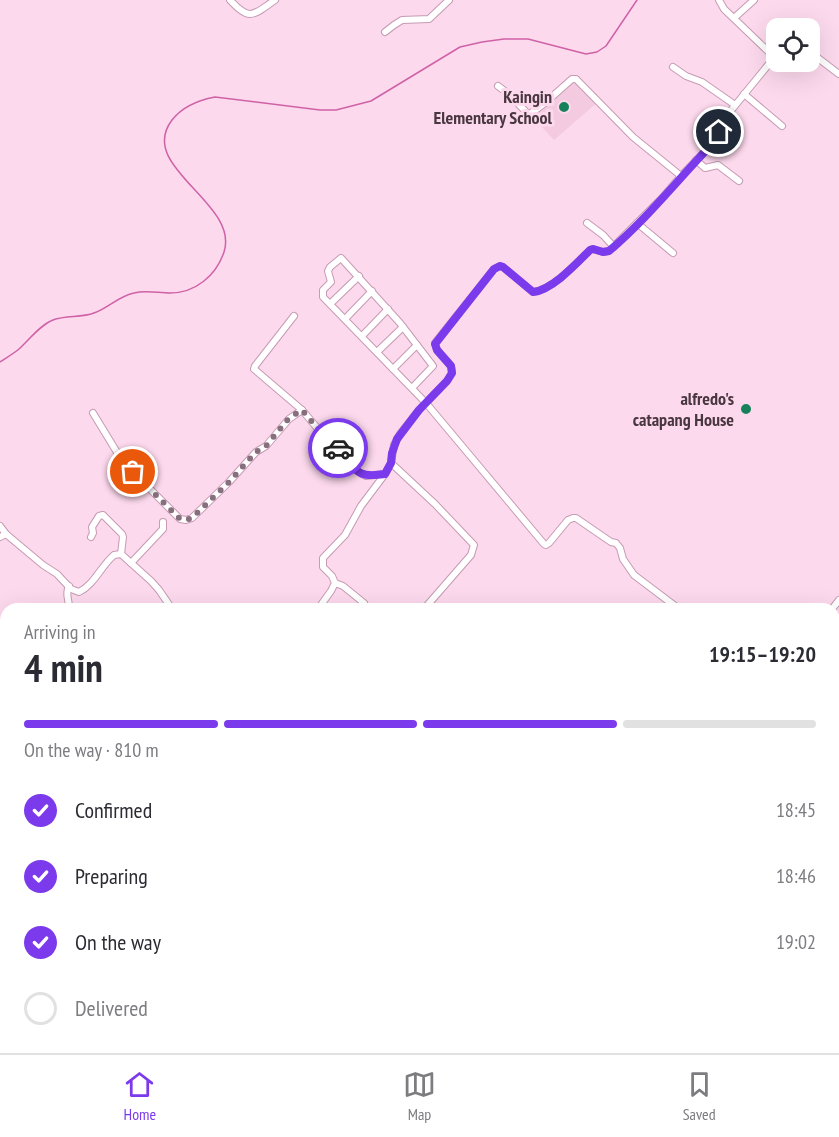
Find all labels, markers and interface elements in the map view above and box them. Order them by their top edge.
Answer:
map controls [766,18,820,72]
button: locate [766,18,820,72]
place label: Kaingin Elementary School [433,85,553,129]
marker: Kaingin Elementary School [557,100,571,114]
pin [693,106,744,157]
icon: home [702,115,735,148]
place label: alfredo's catapang House [633,387,734,431]
marker: alfredo's catapang House [739,402,753,416]
courier [308,418,368,478]
icon: car [322,432,355,465]
pin [107,446,158,497]
icon: bag [116,455,149,488]
text: Arriving in [24,619,96,645]
text: 19:15–19:20 [709,640,816,668]
text: 4 min [24,642,103,693]
text: On the way · 810 m [24,737,159,763]
icon: check [24,794,57,827]
text: Confirmed [75,796,152,824]
text: 18:45 [776,797,816,823]
icon: check [24,860,57,893]
text: Preparing [75,862,148,890]
text: 18:46 [776,863,816,889]
icon: check [24,926,57,959]
text: On the way [75,928,161,956]
text: 19:02 [776,929,816,955]
text: Delivered [75,994,148,1022]
tab: Home [123,1068,156,1124]
tab: Map [403,1068,436,1124]
tab: Saved [683,1068,716,1124]

